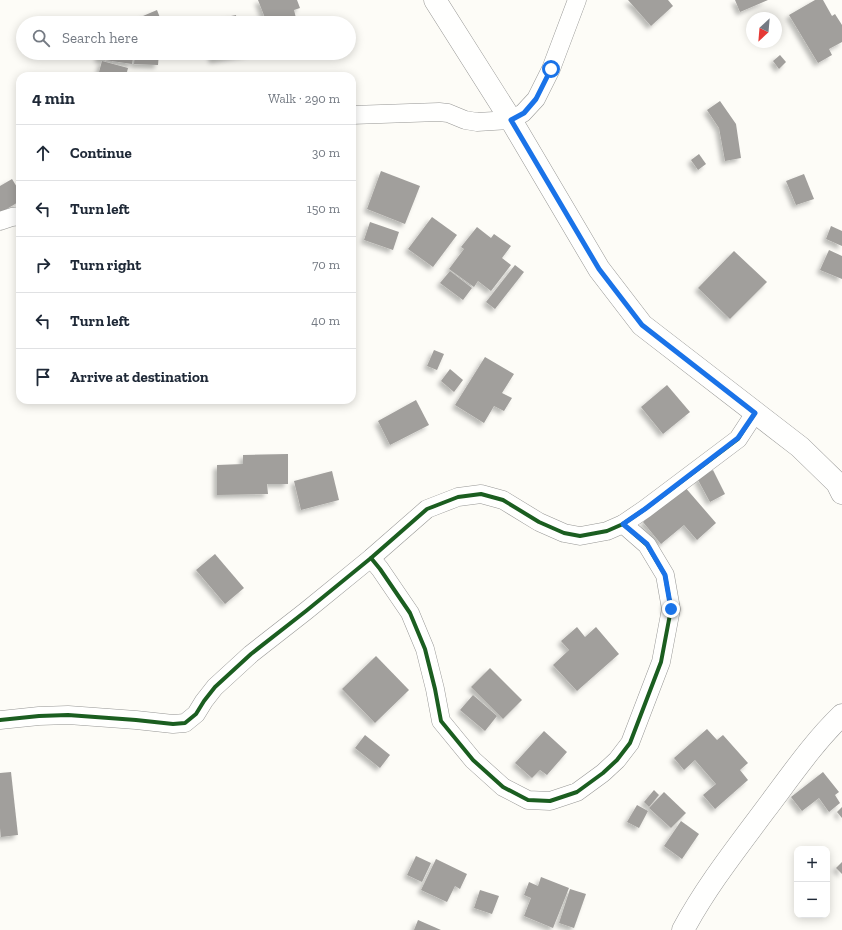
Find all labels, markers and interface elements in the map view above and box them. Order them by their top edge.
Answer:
north arrow [746,12,782,48]
search box [16,16,356,60]
icon: search [30,27,52,49]
text: Search here [62,29,138,47]
route start [542,60,560,78]
text: 4 min [32,88,75,108]
text: Walk · 290 m [268,91,340,106]
icon: ahead [32,142,54,164]
text: Continue [70,144,132,162]
text: 30 m [312,145,340,160]
icon: left [32,198,54,220]
text: Turn left [70,200,130,218]
text: 150 m [307,201,340,216]
icon: right [32,254,54,276]
text: Turn right [70,256,141,274]
text: 70 m [312,257,340,272]
icon: left [32,310,54,332]
text: Turn left [70,312,130,330]
text: 40 m [311,313,340,328]
icon: arrive [32,366,54,388]
text: Arrive at destination [70,368,209,386]
route end [662,600,680,618]
map controls [794,846,830,918]
button: + [794,846,830,882]
button: − [794,882,830,918]

